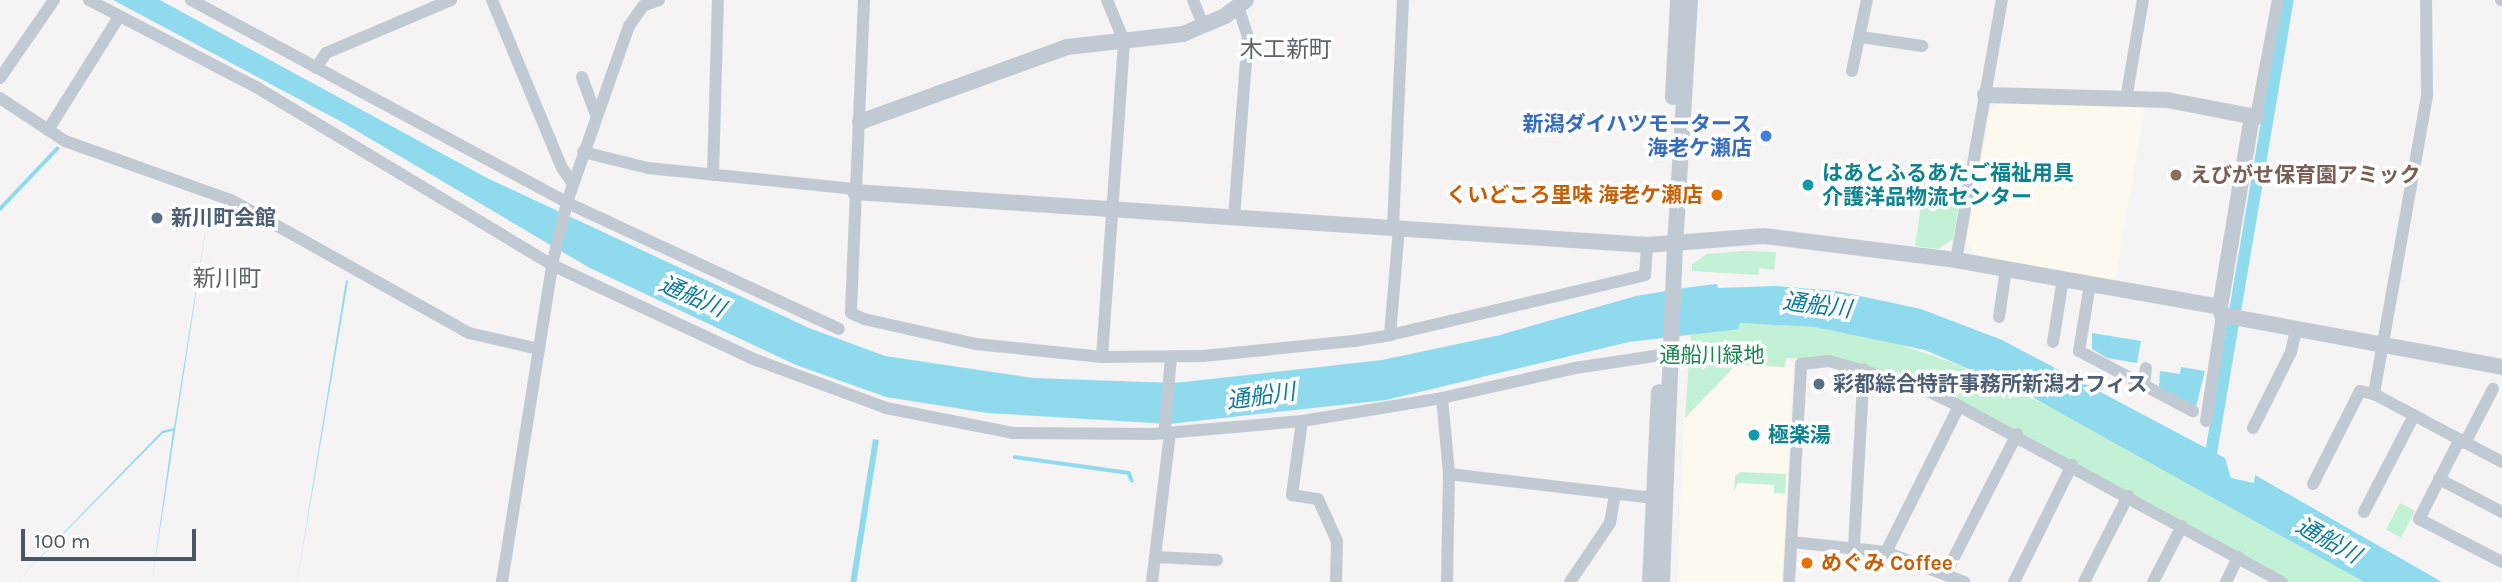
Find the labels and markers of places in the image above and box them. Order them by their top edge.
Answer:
place label: 新潟ダイハツモータース 海老ケ瀬店 [1521,111,1752,161]
marker: 新潟ダイハツモータース 海老ケ瀬店 [1758,128,1774,144]
place label: はあとふるあたご福祉用具 介護洋品物流センター [1822,160,2074,210]
place label: えびがせ保育園アミック [2190,162,2421,188]
marker: えびがせ保育園アミック [2168,167,2184,183]
marker: はあとふるあたご福祉用具 介護洋品物流センター [1800,177,1816,193]
place label: くいどころ里味 海老ケ瀬店 [1446,182,1703,208]
marker: くいどころ里味 海老ケ瀬店 [1709,187,1725,203]
place label: 新川町会館 [171,205,276,231]
marker: 新川町会館 [149,210,165,226]
place label: 彩都綜合特許事務所新潟オフィス [1833,371,2148,397]
marker: 彩都綜合特許事務所新潟オフィス [1811,376,1827,392]
place label: 極楽湯 [1768,422,1831,448]
marker: 極楽湯 [1746,427,1762,443]
place label: めぐみ Coffee [1821,550,1952,576]
marker: めぐみ Coffee [1799,555,1815,571]

